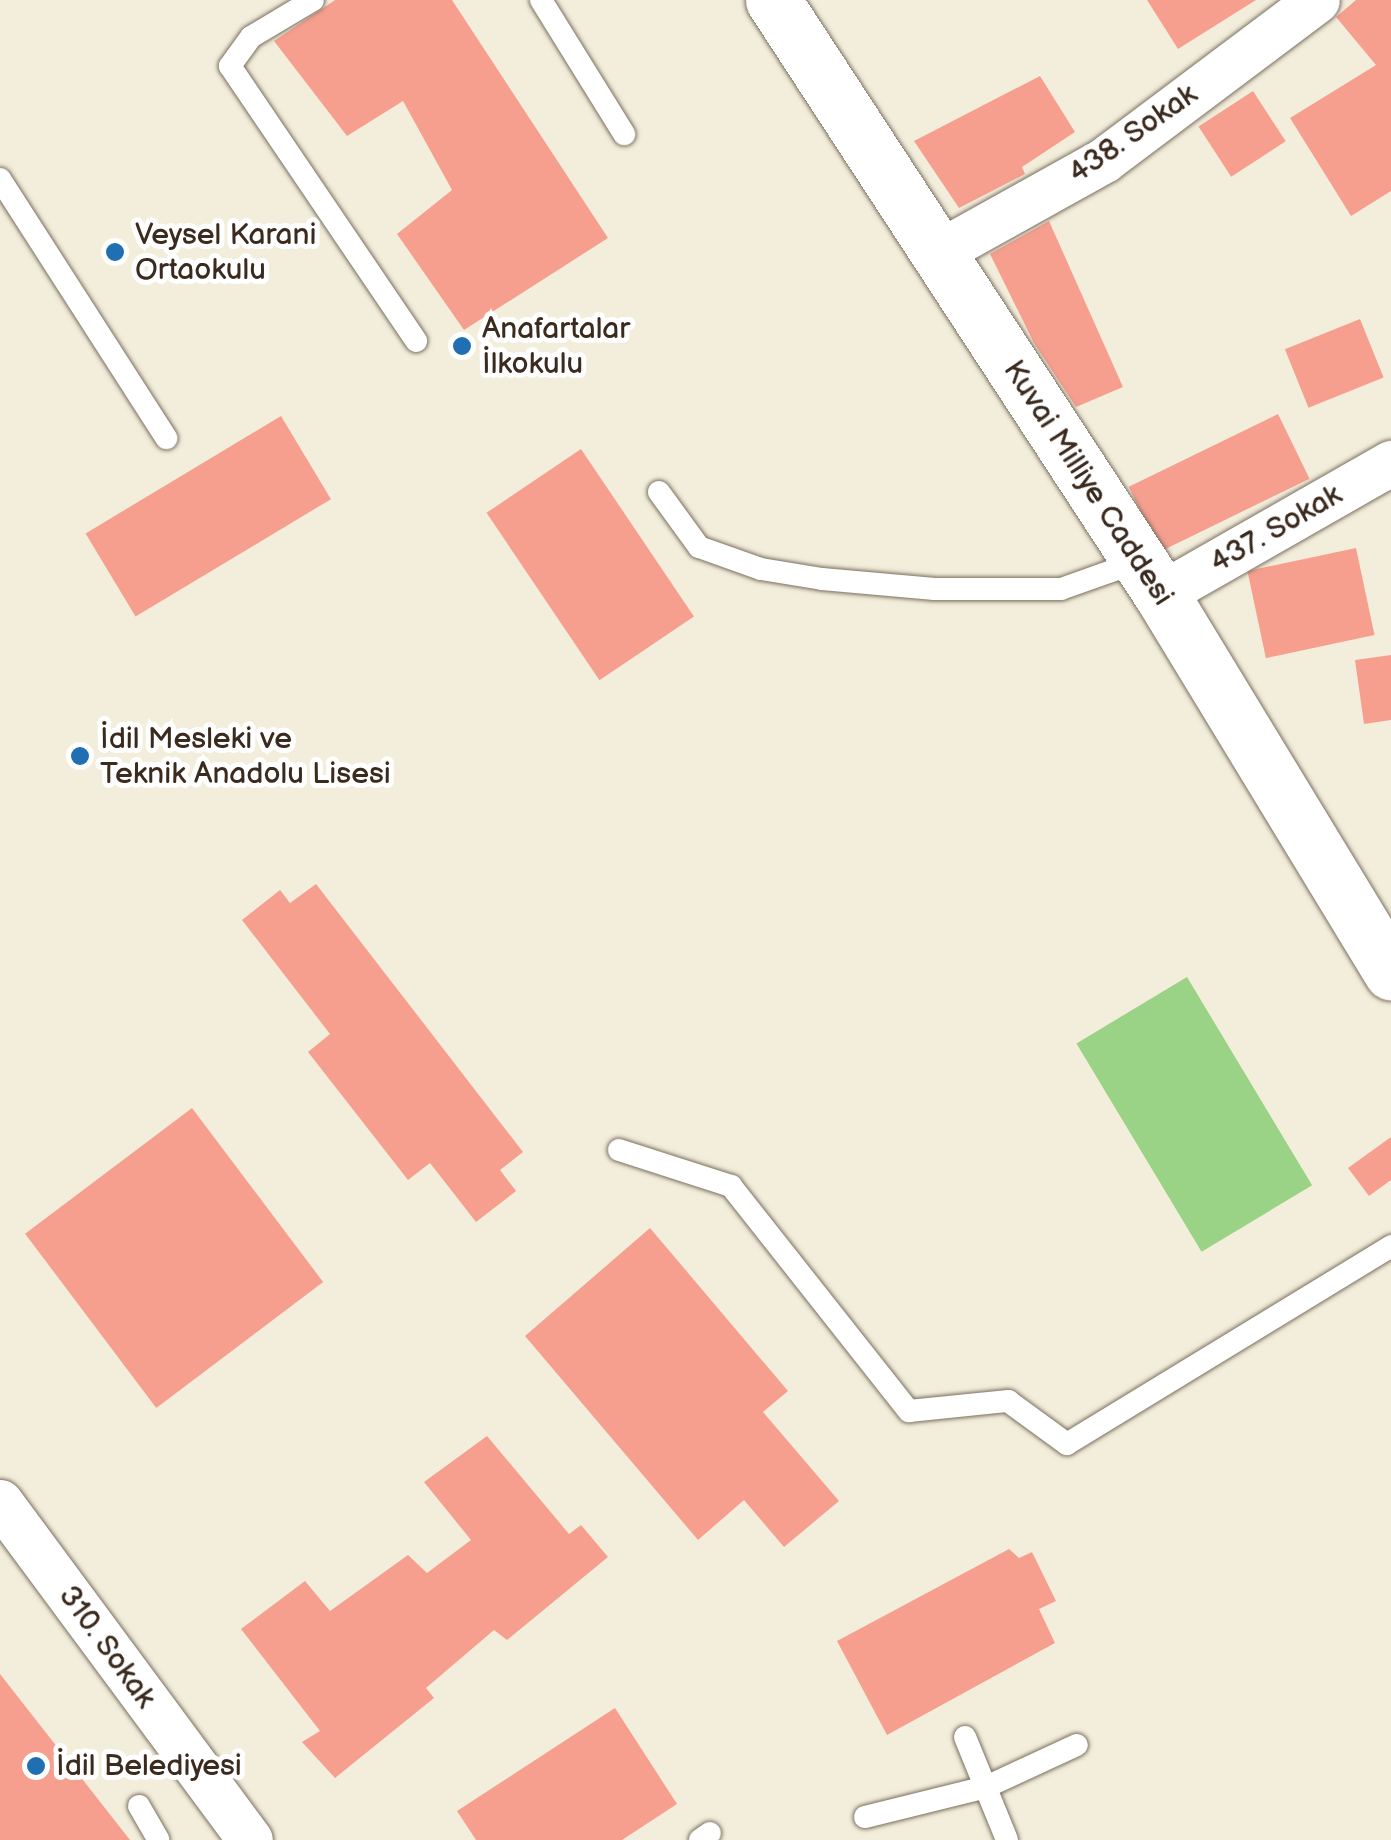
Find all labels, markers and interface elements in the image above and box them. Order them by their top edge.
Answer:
street label: 438. Sokak [1062,76,1204,192]
place label: Veysel Karani Ortaokulu [135,217,317,288]
marker: Veysel Karani Ortaokulu [104,241,126,263]
place label: Anafartalar İlkokulu [482,311,630,382]
marker: Anafartalar İlkokulu [451,335,473,357]
street label: Kuvai Milliye Caddesi [995,354,1181,612]
street label: 437. Sokak [1204,477,1348,581]
place label: İdil Mesleki ve Teknik Anadolu Lisesi [100,721,391,792]
marker: İdil Mesleki ve Teknik Anadolu Lisesi [69,745,91,767]
street label: 310. Sokak [50,1579,164,1715]
place label: İdil Belediyesi [56,1748,242,1784]
marker: İdil Belediyesi [25,1755,47,1777]

